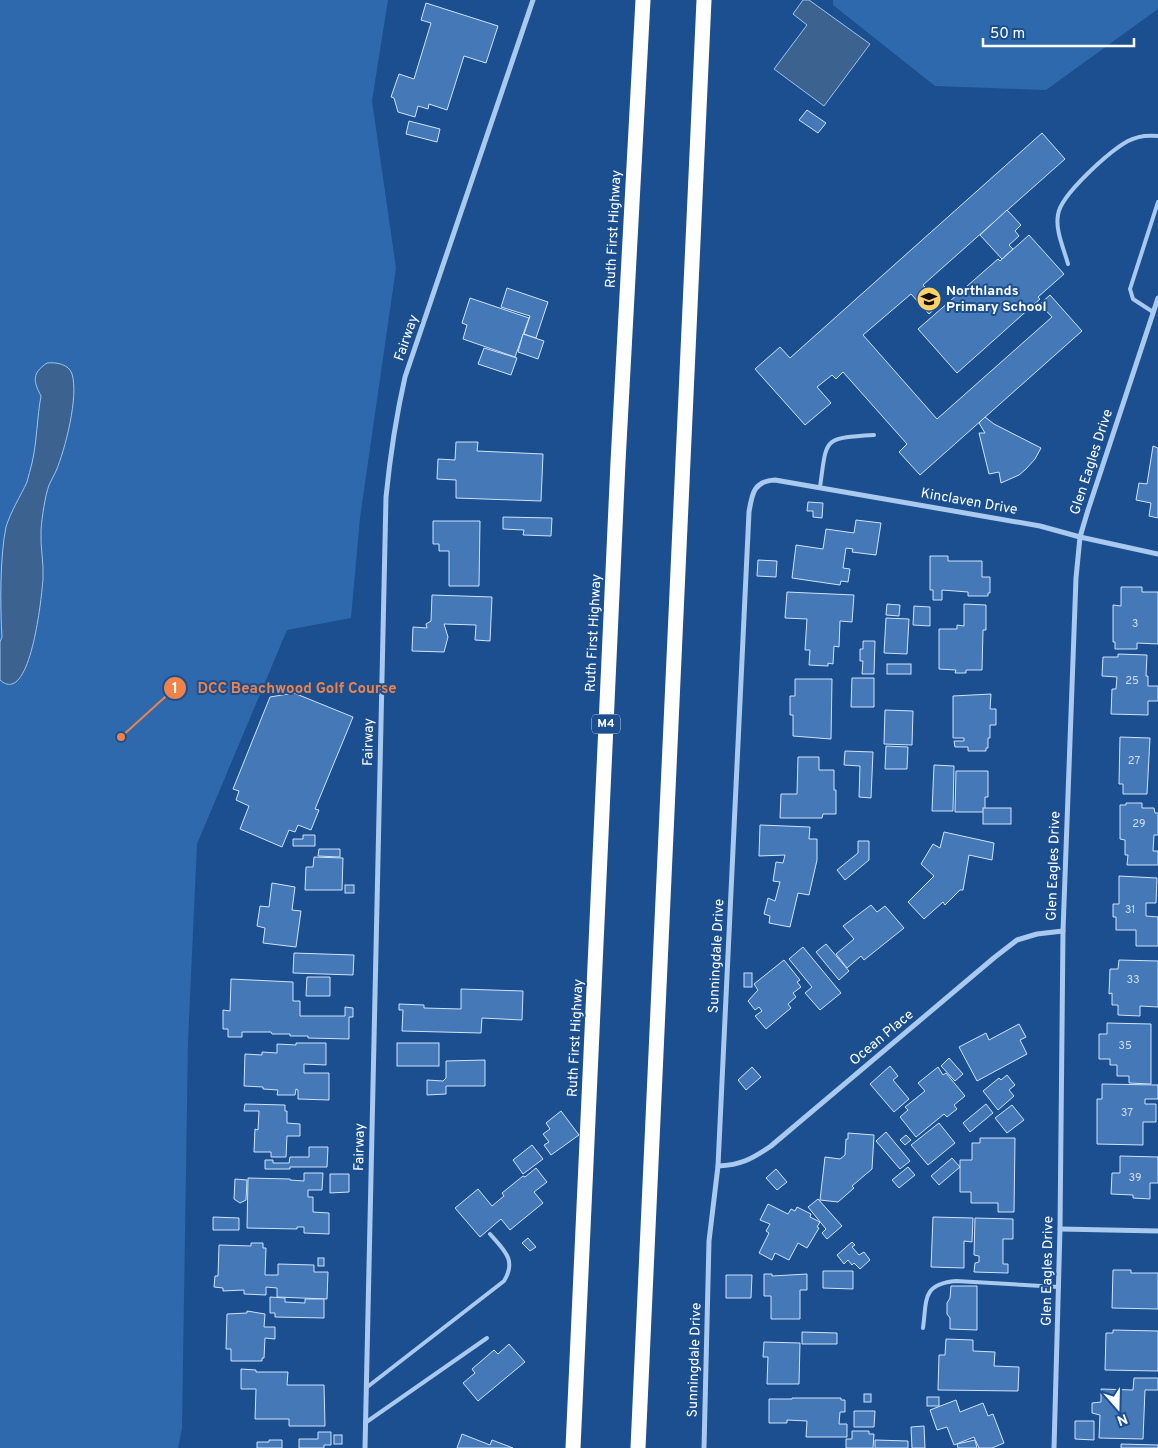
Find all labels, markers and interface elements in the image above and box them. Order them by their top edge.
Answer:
scale bar [983,15,1134,47]
text: 50 m [990,25,1025,44]
street label: Ruth First Highway [602,169,626,289]
place label: Northlands Primary School [946,283,1047,316]
school or university icon: Northlands Primary School [916,286,942,312]
street label: Fairway [391,313,423,363]
street label: Glen Eagles Drive [1067,407,1117,517]
street label: Kinclaven Drive [919,485,1019,519]
street label: Ruth First Highway [582,573,606,693]
house number: 3 [1132,617,1138,631]
callout: DCC Beachwood Golf Course [163,673,407,703]
house number: 25 [1125,674,1139,688]
text: 1 [172,680,178,699]
text: DCC Beachwood Golf Course [197,680,397,699]
road number: M4 [592,714,620,734]
street label: Fairway [360,718,378,766]
house number: 27 [1128,754,1140,768]
street label: Glen Eagles Drive [1044,811,1064,921]
house number: 29 [1132,817,1146,831]
street label: Sunningdale Drive [706,898,728,1014]
house number: 31 [1125,903,1135,917]
house number: 33 [1126,973,1140,987]
street label: Ruth First Highway [564,978,588,1098]
street label: Ocean Place [847,1006,917,1070]
house number: 35 [1118,1039,1132,1053]
house number: 37 [1121,1106,1133,1120]
street label: Fairway [351,1123,369,1171]
house number: 39 [1129,1171,1141,1185]
street label: Glen Eagles Drive [1039,1216,1057,1326]
street label: Sunningdale Drive [685,1302,705,1418]
north arrow [1093,1383,1143,1433]
text: N [1114,1409,1130,1429]

